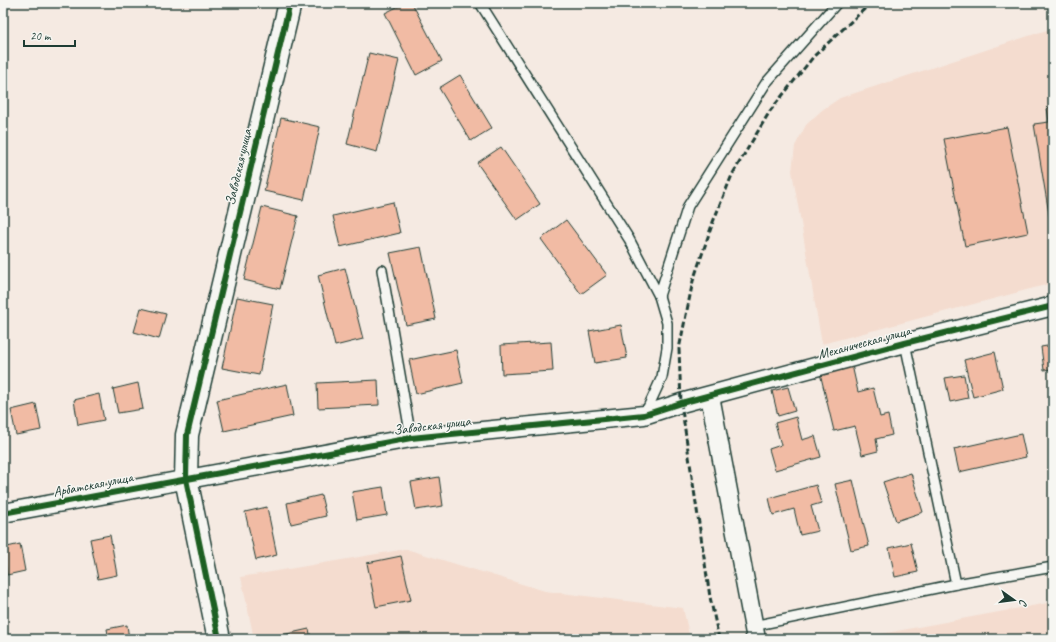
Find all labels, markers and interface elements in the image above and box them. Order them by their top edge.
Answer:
scale bar [24,22,75,48]
text: 20 m [30,28,52,44]
street label: Заводская улица [221,127,256,207]
street label: Механическая улица [816,322,914,363]
street label: Заводская улица [393,412,472,439]
street label: Арбатская улица [52,468,136,501]
north arrow [994,580,1034,620]
text: С [1016,598,1031,608]

